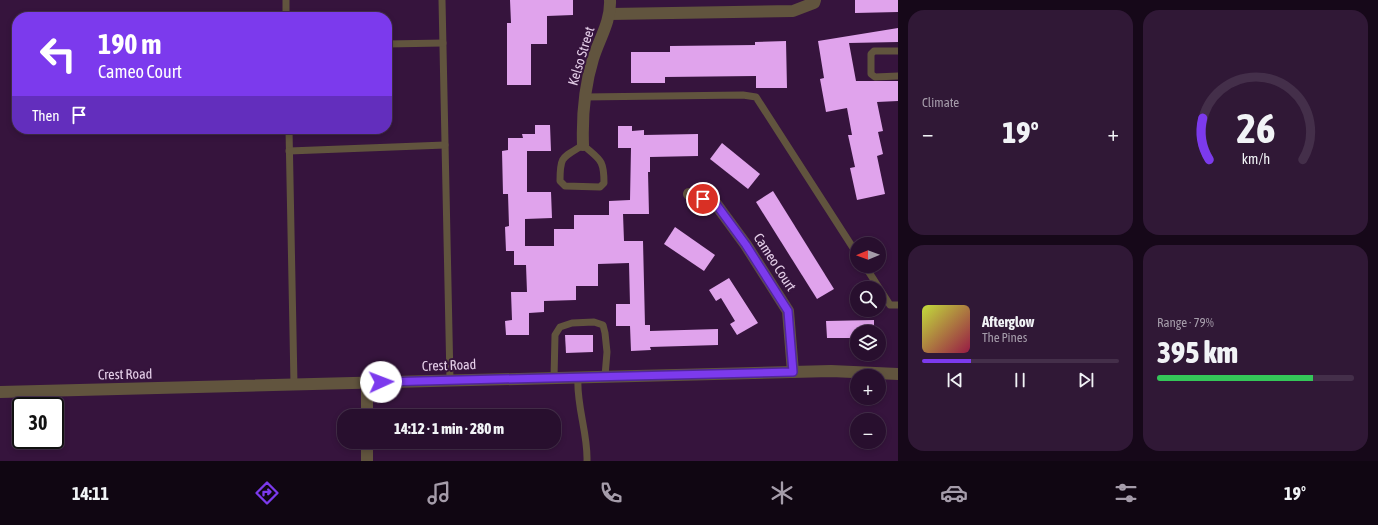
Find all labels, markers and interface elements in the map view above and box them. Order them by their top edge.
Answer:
street label: Kelso Street [564,25,598,87]
icon: left [32,28,84,80]
text: 190 m [98,28,161,60]
text: Cameo Court [98,61,182,82]
text: Climate [922,95,959,110]
icon: arrive [68,104,90,126]
text: 26 [1236,104,1275,152]
text: Then [32,107,60,124]
text: 19° [1002,115,1039,149]
text: − [922,120,933,146]
text: + [1108,120,1119,146]
text: km/h [1241,151,1270,167]
pin [686,182,720,216]
icon: arrive [692,188,714,210]
street label: Cameo Court [750,230,800,294]
north arrow [850,237,886,273]
map controls [850,237,886,449]
button: search [850,281,886,317]
text: Afterglow [982,313,1035,330]
text: Range · 79% [1157,315,1214,330]
button: layers [850,325,886,361]
text: The Pines [982,330,1027,345]
text: 395 km [1157,335,1238,369]
street label: Crest Road [422,356,476,374]
position arrow [360,361,402,403]
street label: Crest Road [98,366,152,382]
button: + [850,369,886,405]
icon: previous [944,369,966,391]
icon: pause [1009,369,1031,391]
icon: next [1075,369,1097,391]
speed limit sign: 30 [12,397,64,449]
button: − [850,413,886,449]
text: 14:12 · 1 min · 280 m [394,420,504,437]
icon: directions [253,479,281,507]
icon: music [425,479,453,507]
icon: phone [597,479,625,507]
icon: climate [768,479,796,507]
icon: car [940,479,968,507]
icon: filters [1112,479,1140,507]
text: 14:11 [72,483,109,504]
text: 19° [1284,483,1306,504]

